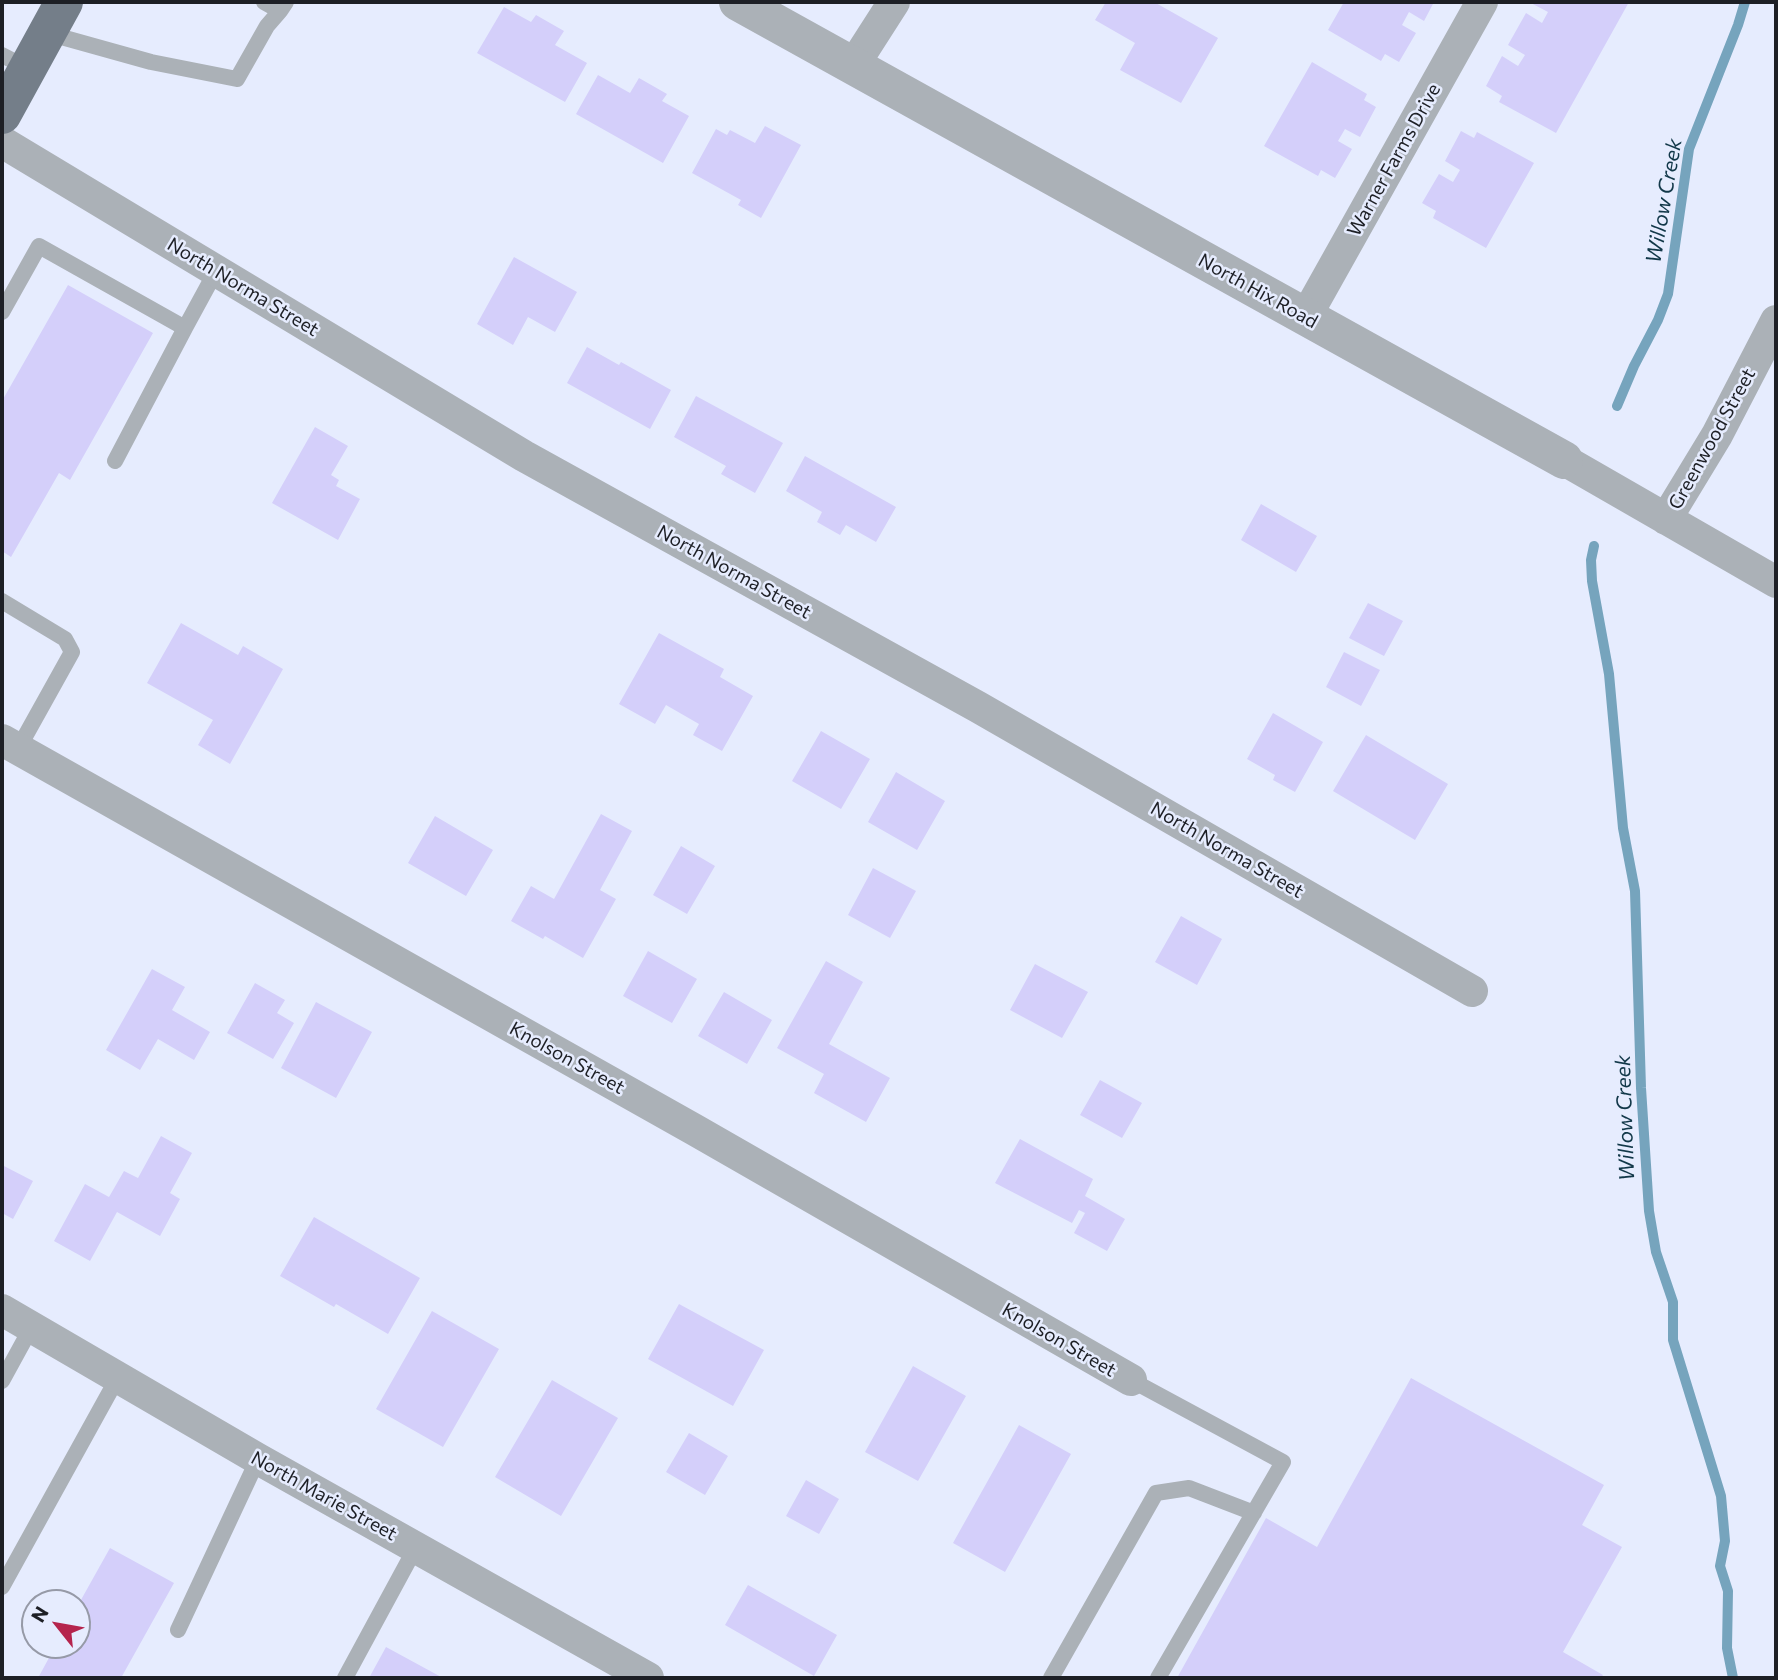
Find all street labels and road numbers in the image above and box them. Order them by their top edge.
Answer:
street label: Warner Farms Drive [1343,80,1445,240]
street label: North Norma Street [163,233,323,341]
street label: North Hix Road [1194,249,1322,333]
street label: Greenwood Street [1664,364,1760,514]
street label: North Norma Street [653,520,815,624]
street label: North Norma Street [1147,797,1307,903]
street label: Knolson Street [505,1017,629,1099]
street label: Knolson Street [998,1298,1120,1382]
street label: North Marie Street [247,1446,401,1546]

